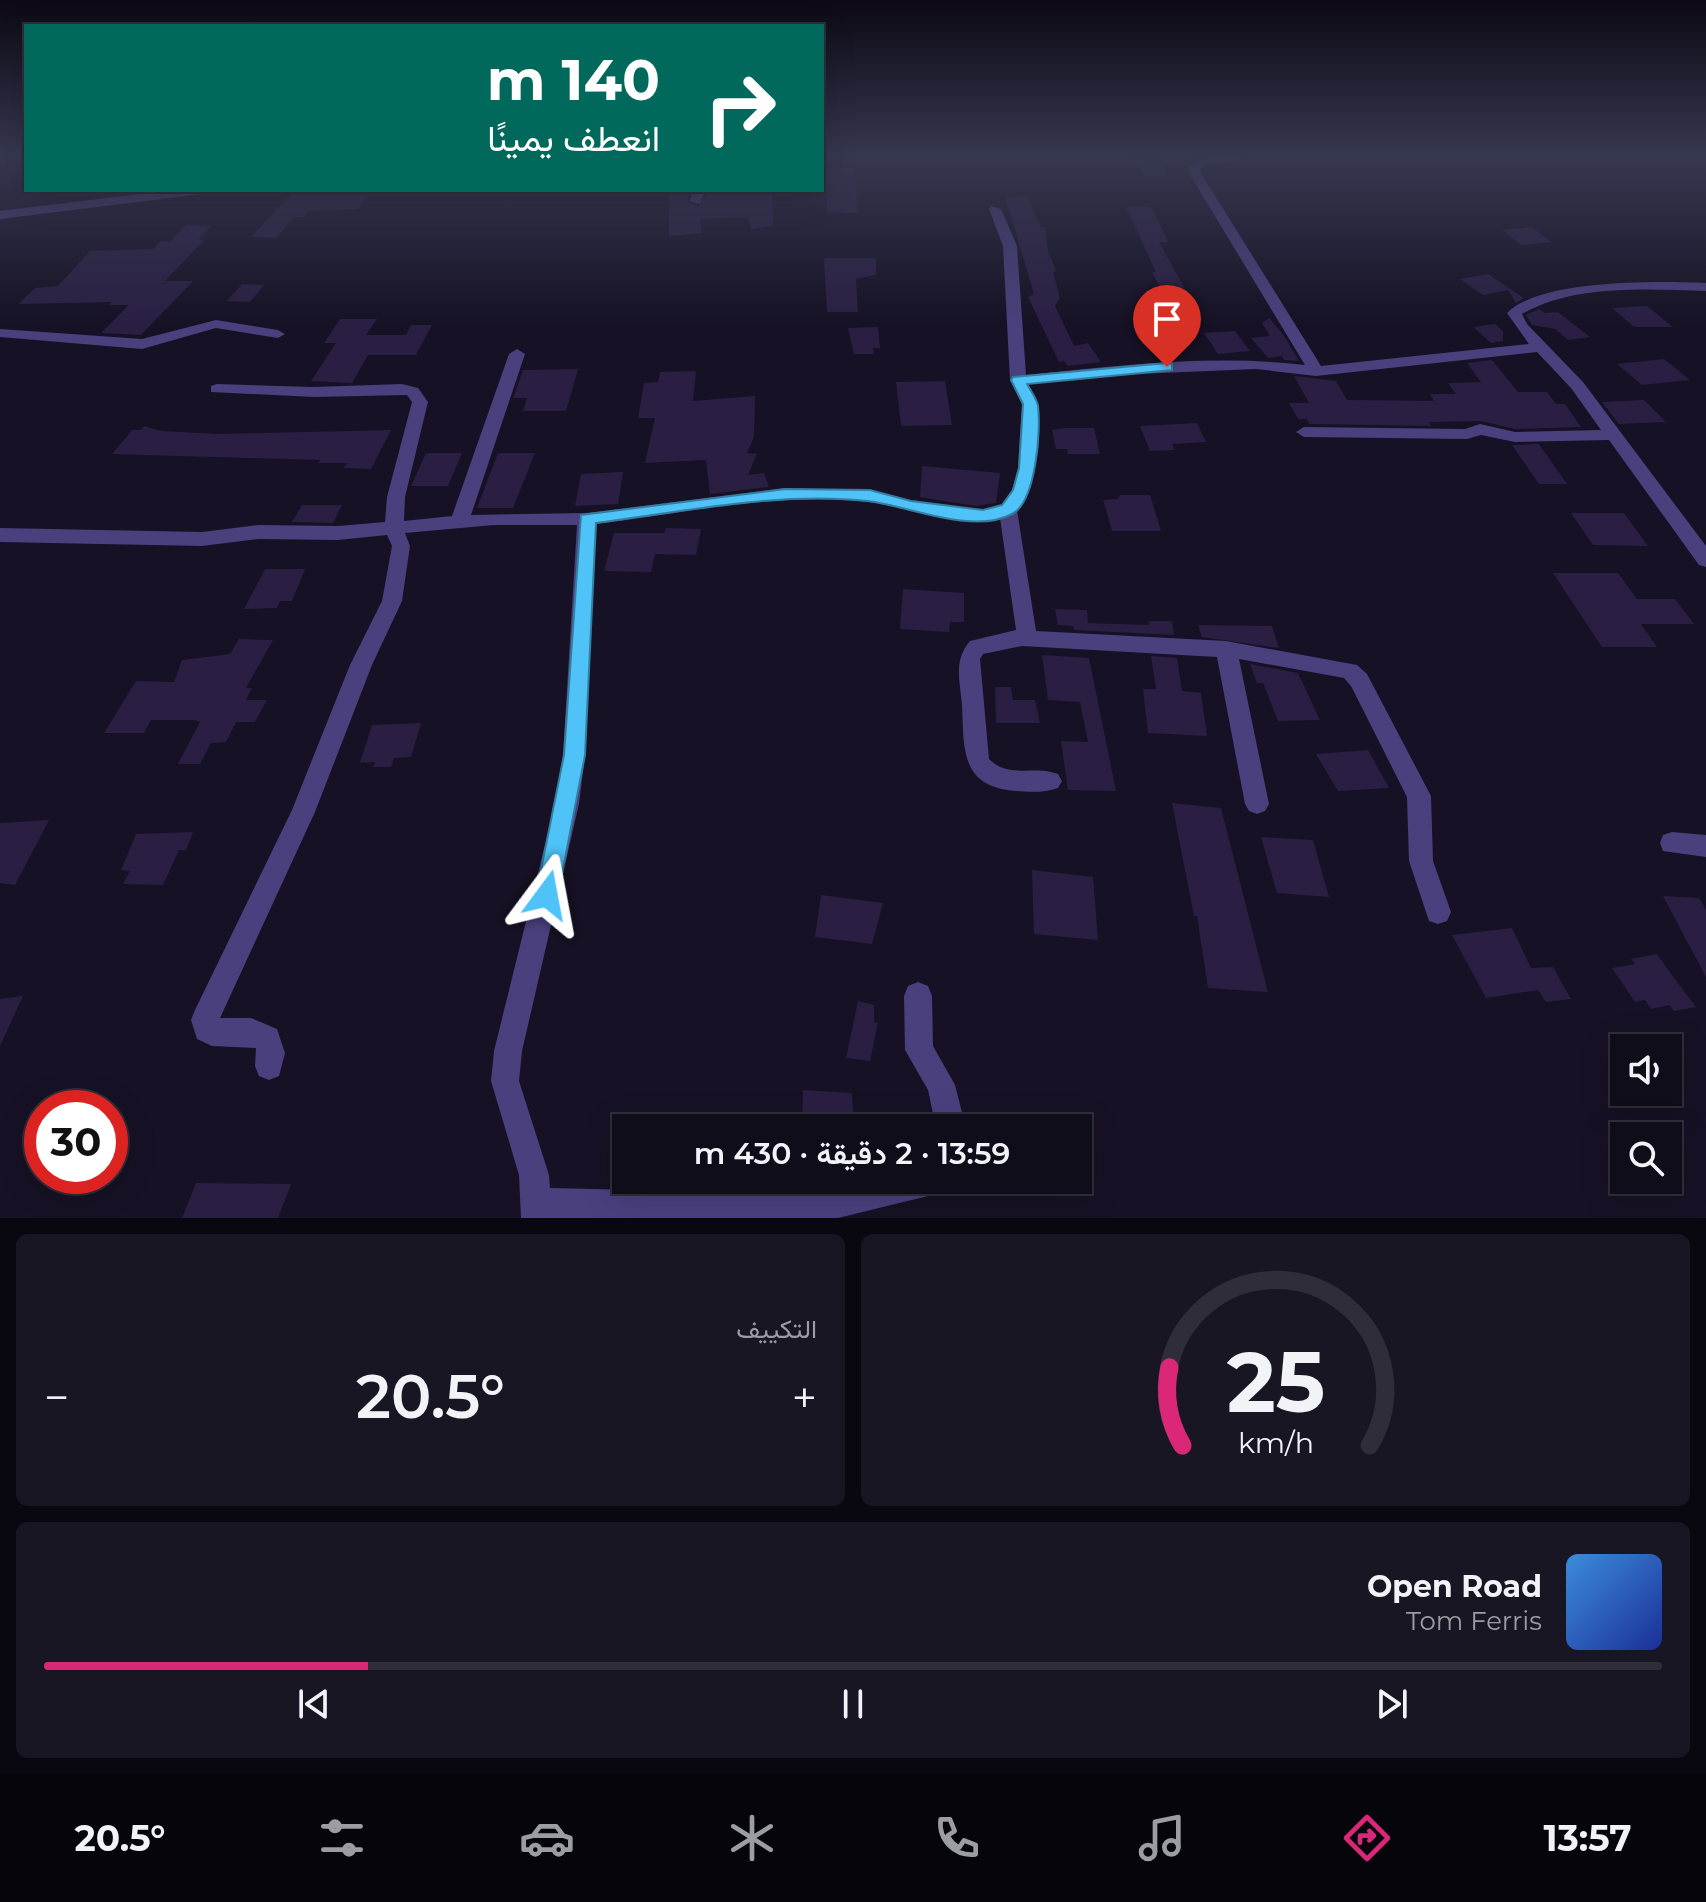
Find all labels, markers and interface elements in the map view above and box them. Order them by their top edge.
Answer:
text: 140 m [487,46,660,114]
icon: right [688,56,792,160]
text: انعطف يمينًا [487,116,660,160]
pin [1133,285,1201,367]
icon: arrive [1145,297,1189,341]
position arrow [505,853,589,937]
map controls [1610,1034,1682,1194]
button: sound [1610,1034,1682,1106]
speed limit sign: 30 [24,1090,128,1194]
button: search [1610,1122,1682,1194]
text: 13:59 · 2 دقيقة · 430 m [694,1135,1010,1172]
text: التكييف [736,1313,817,1345]
text: 25 [1226,1331,1325,1433]
text: 20.5° [356,1360,505,1433]
text: − [44,1370,69,1424]
text: + [792,1370,817,1424]
text: km/h [1237,1425,1314,1460]
text: Open Road [1367,1568,1542,1605]
text: Tom Ferris [1406,1605,1542,1637]
icon: previous [292,1682,336,1726]
icon: pause [831,1682,875,1726]
icon: next [1370,1682,1414,1726]
icon: filters [314,1810,370,1866]
icon: car [519,1810,575,1866]
icon: climate [724,1810,780,1866]
icon: phone [929,1810,985,1866]
icon: music [1134,1810,1190,1866]
icon: directions [1339,1810,1395,1866]
text: 20.5° [75,1816,165,1860]
text: 13:57 [1543,1816,1632,1860]

